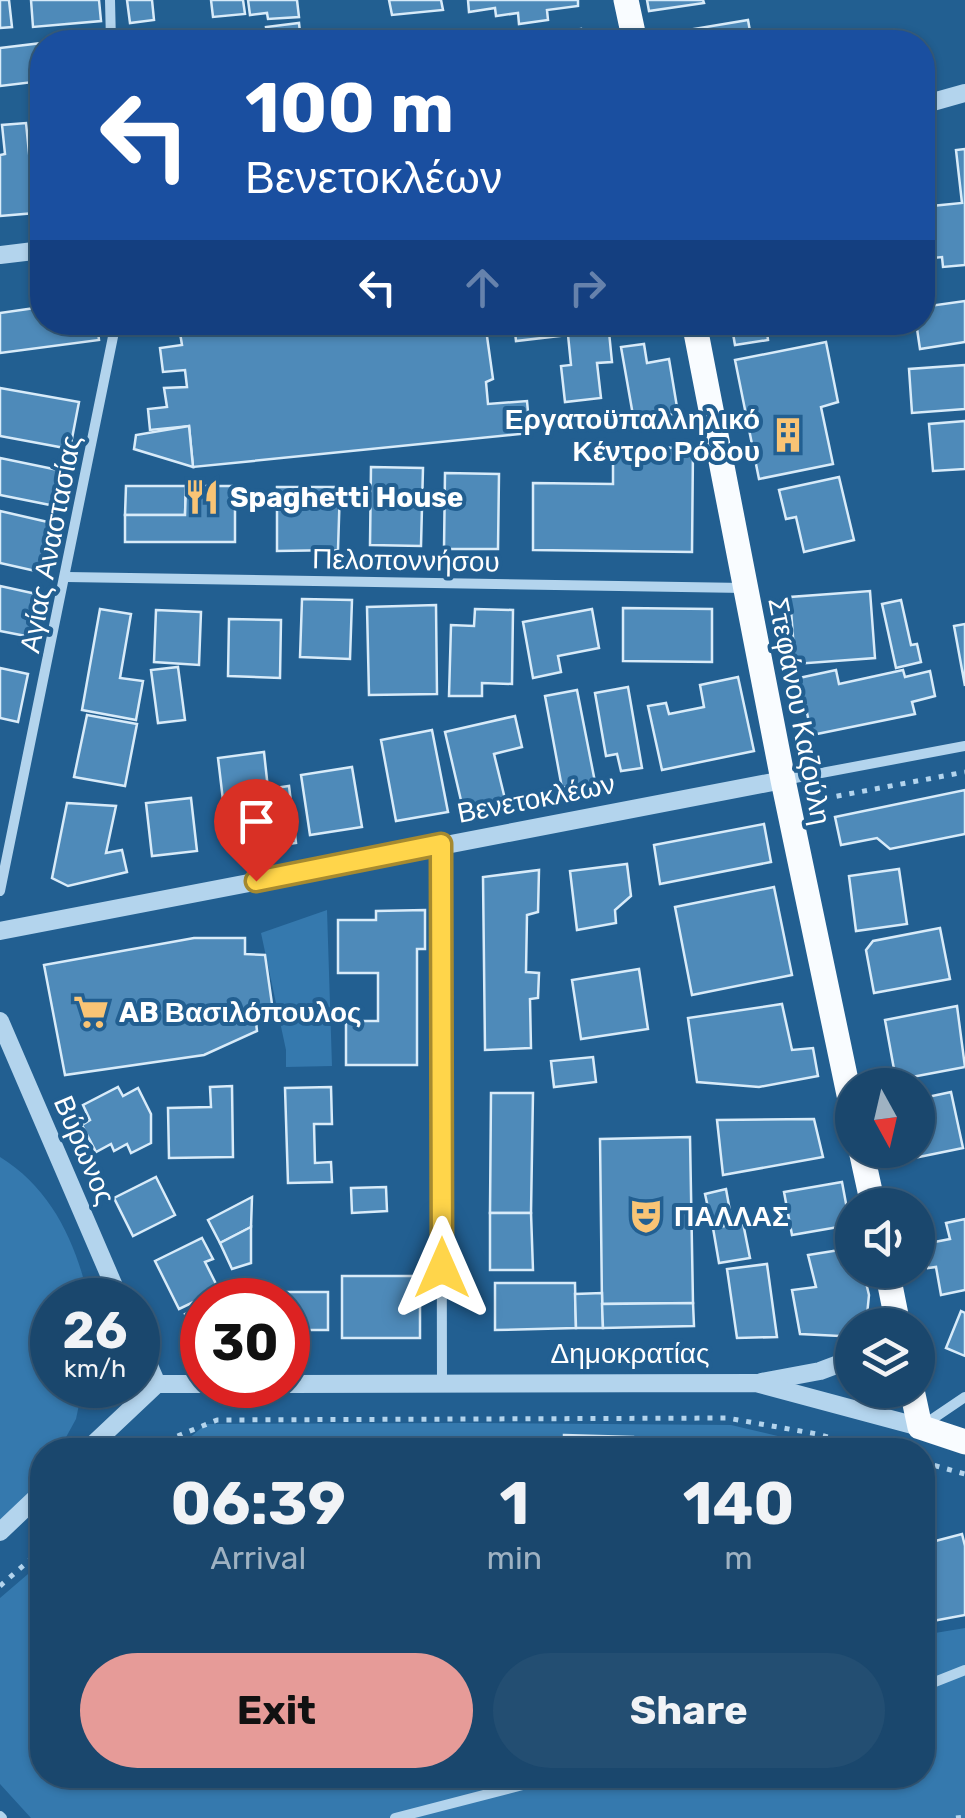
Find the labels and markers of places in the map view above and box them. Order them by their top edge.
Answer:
place label: Εργατοϋπαλληλικό Κέντρο Ρόδου [505,403,760,468]
building icon: Εργατοϋπαλληλικό Κέντρο Ρόδου [769,416,807,454]
restaurant icon: Spaghetti House [183,478,221,516]
place label: Spaghetti House [230,481,463,514]
pin [214,779,299,882]
supermarket icon: AB Βασιλόπουλος [72,993,110,1031]
place label: AB Βασιλόπουλος [119,996,362,1029]
theatre icon: ΠΑΛΛΑΣ [627,1197,665,1235]
place label: ΠΑΛΛΑΣ [674,1200,789,1233]

